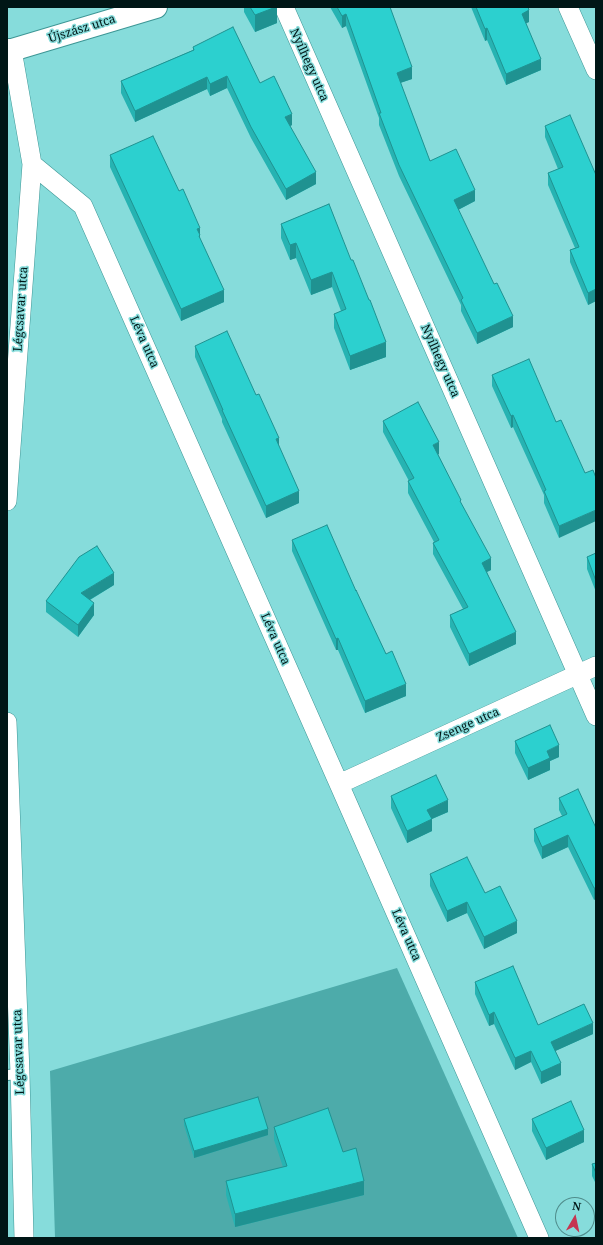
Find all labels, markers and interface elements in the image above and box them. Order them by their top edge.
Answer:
street label: Újszász utca [47,12,117,46]
street label: Nyílhegy utca [286,26,332,104]
street label: Légcsavar utca [11,266,31,352]
street label: Léva utca [126,314,162,370]
street label: Nyílhegy utca [417,322,463,400]
street label: Léva utca [257,611,293,667]
street label: Zsenge utca [434,705,502,745]
street label: Léva utca [388,907,424,963]
street label: Légcsavar utca [10,1009,28,1095]
north arrow [555,1197,595,1237]
text: N [571,1198,582,1214]

